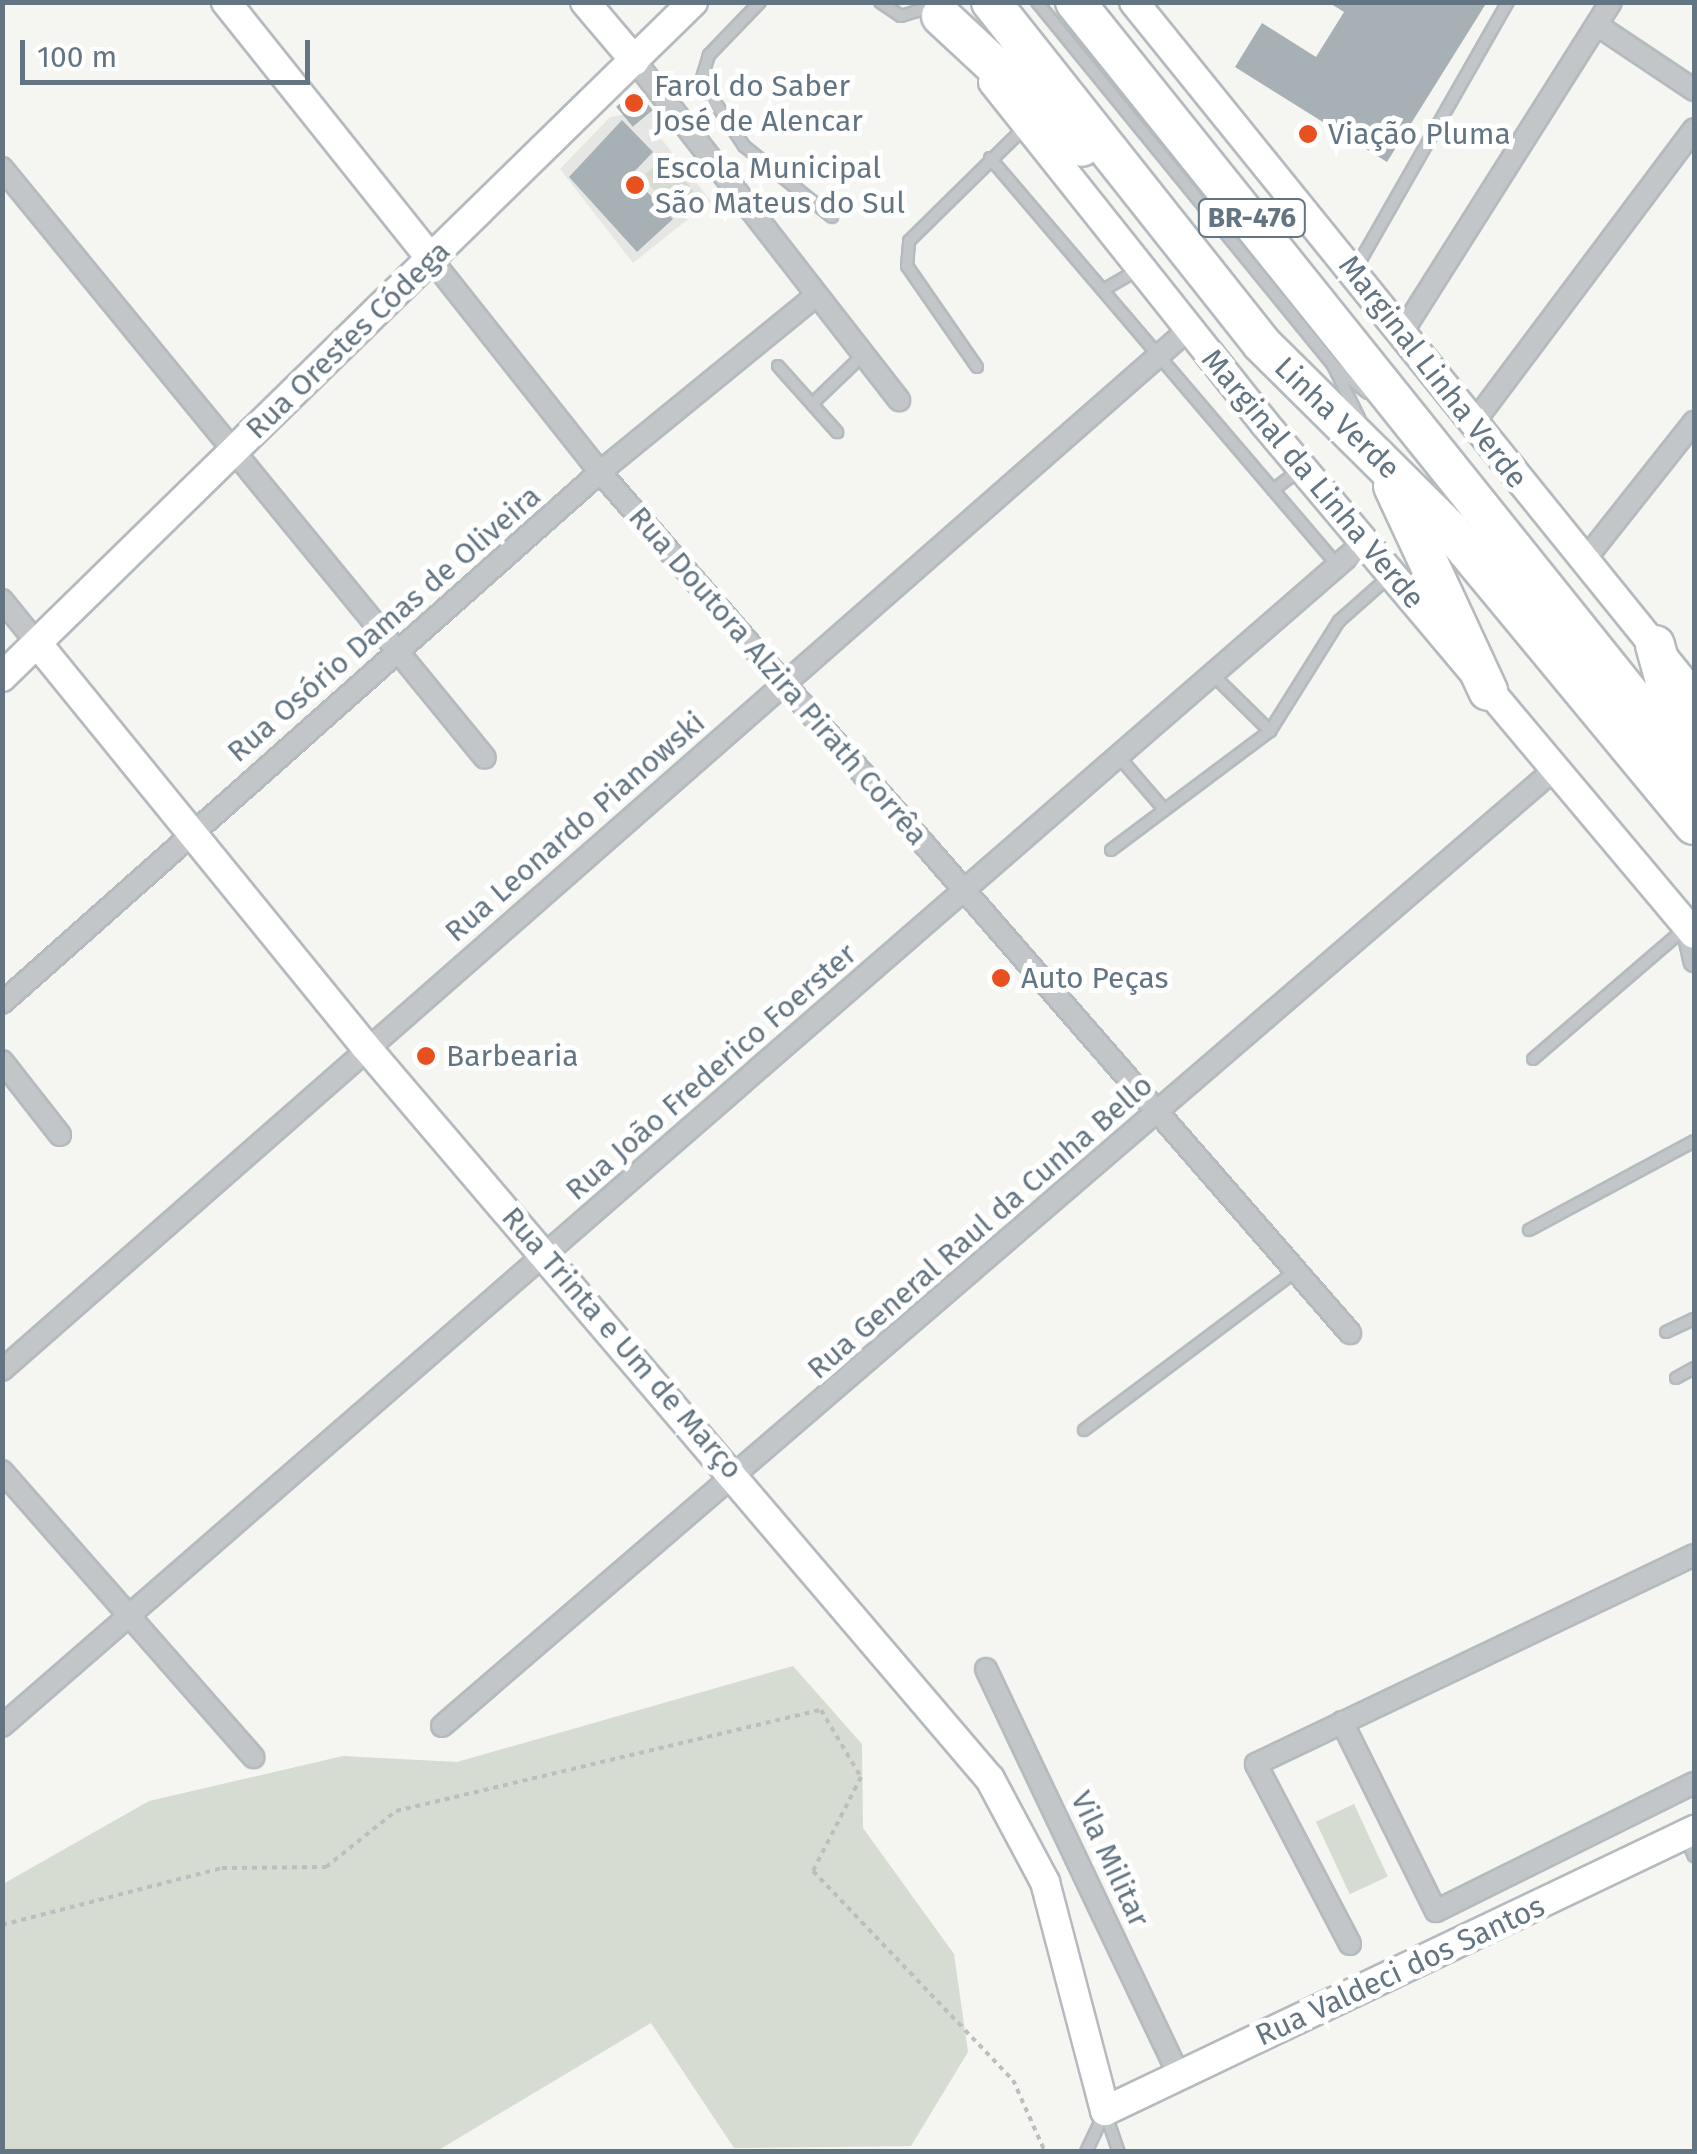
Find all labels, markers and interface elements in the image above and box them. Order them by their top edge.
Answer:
scale bar [25,20,315,82]
text: 100 m [37,39,117,75]
place label: Farol do Saber José de Alencar [654,68,863,138]
marker: Farol do Saber José de Alencar [623,92,645,114]
place label: Viação Pluma [1328,116,1511,152]
marker: Viação Pluma [1297,123,1319,145]
place label: Escola Municipal São Mateus do Sul [655,150,905,220]
marker: Escola Municipal São Mateus do Sul [624,174,646,196]
road number: BR-476 [1197,195,1307,241]
street label: Rua Orestes Códega [238,233,458,447]
street label: Marginal Linha Verde [1331,249,1535,495]
street label: Marginal da Linha Verde [1194,342,1432,616]
street label: Linha Verde [1267,349,1407,487]
street label: Rua Osório Damas de Oliveira [220,478,548,770]
street label: Rua Doutora Alzira Pirath Corrêa [621,499,935,853]
street label: Rua Leonardo Pianowski [438,704,712,950]
street label: Rua João Frederico Foerster [558,936,864,1208]
place label: Auto Peças [1021,960,1168,996]
marker: Auto Peças [990,967,1012,989]
place label: Barbearia [446,1038,579,1074]
marker: Barbearia [415,1045,437,1067]
street label: Rua General Raul da Cunha Bello [800,1067,1160,1387]
street label: Rua Trinta e Um de Março [494,1200,750,1486]
street label: Vila Militar [1063,1785,1157,1933]
street label: Rua Valdeci dos Santos [1250,1888,1550,2054]

